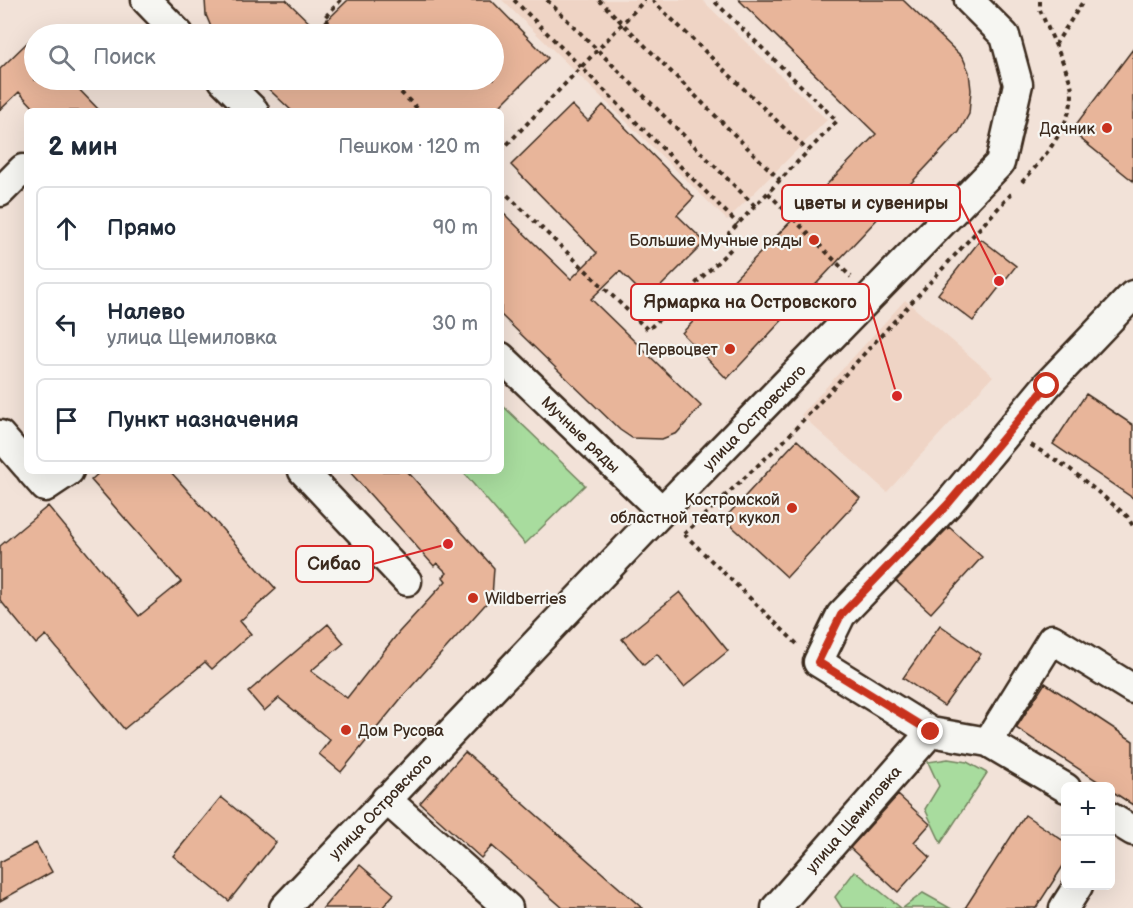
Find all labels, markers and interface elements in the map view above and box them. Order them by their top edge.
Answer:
search box [24,24,504,90]
icon: search [45,41,78,74]
text: Поиск [93,44,156,71]
place label: Дачник [1039,120,1095,139]
marker: Дачник [1100,121,1114,135]
text: 2 мин [48,132,118,163]
text: Пешком · 120 m [338,135,480,159]
callout: цветы и сувениры [782,185,960,221]
text: цветы и сувениры [794,193,948,214]
icon: ahead [50,212,83,245]
text: Прямо [107,215,176,242]
text: 90 m [433,216,478,240]
place label: Большие Мучные ряды [629,232,802,251]
marker: Большие Мучные ряды [807,233,821,247]
callout: Ярмарка на Островского [631,284,869,320]
text: Ярмарка на Островского [643,292,857,313]
text: Налево [107,299,185,326]
icon: left [50,308,83,341]
text: 30 m [432,312,478,336]
text: улица Щемиловка [107,326,277,350]
place label: Первоцвет [637,341,719,360]
marker: Первоцвет [723,342,737,356]
street label: улица Островского [700,361,810,475]
route start [1033,372,1059,398]
street label: Мучные ряды [537,393,623,477]
icon: arrive [50,404,83,437]
text: Пункт назначения [107,407,299,434]
place label: Костромской областной театр кукол [610,491,780,528]
marker: Костромской областной театр кукол [785,501,799,515]
callout: Сибао [296,546,373,582]
text: Сибао [307,554,361,575]
place label: Wildberries [485,590,566,609]
marker: Wildberries [466,591,480,605]
route end [917,718,943,744]
place label: Дом Русова [358,722,445,741]
marker: Дом Русова [339,723,353,737]
street label: улица Островского [326,750,436,864]
street label: улица Щемиловка [802,762,906,878]
map controls [1061,782,1115,890]
button: + [1061,782,1115,836]
button: − [1061,836,1115,890]

